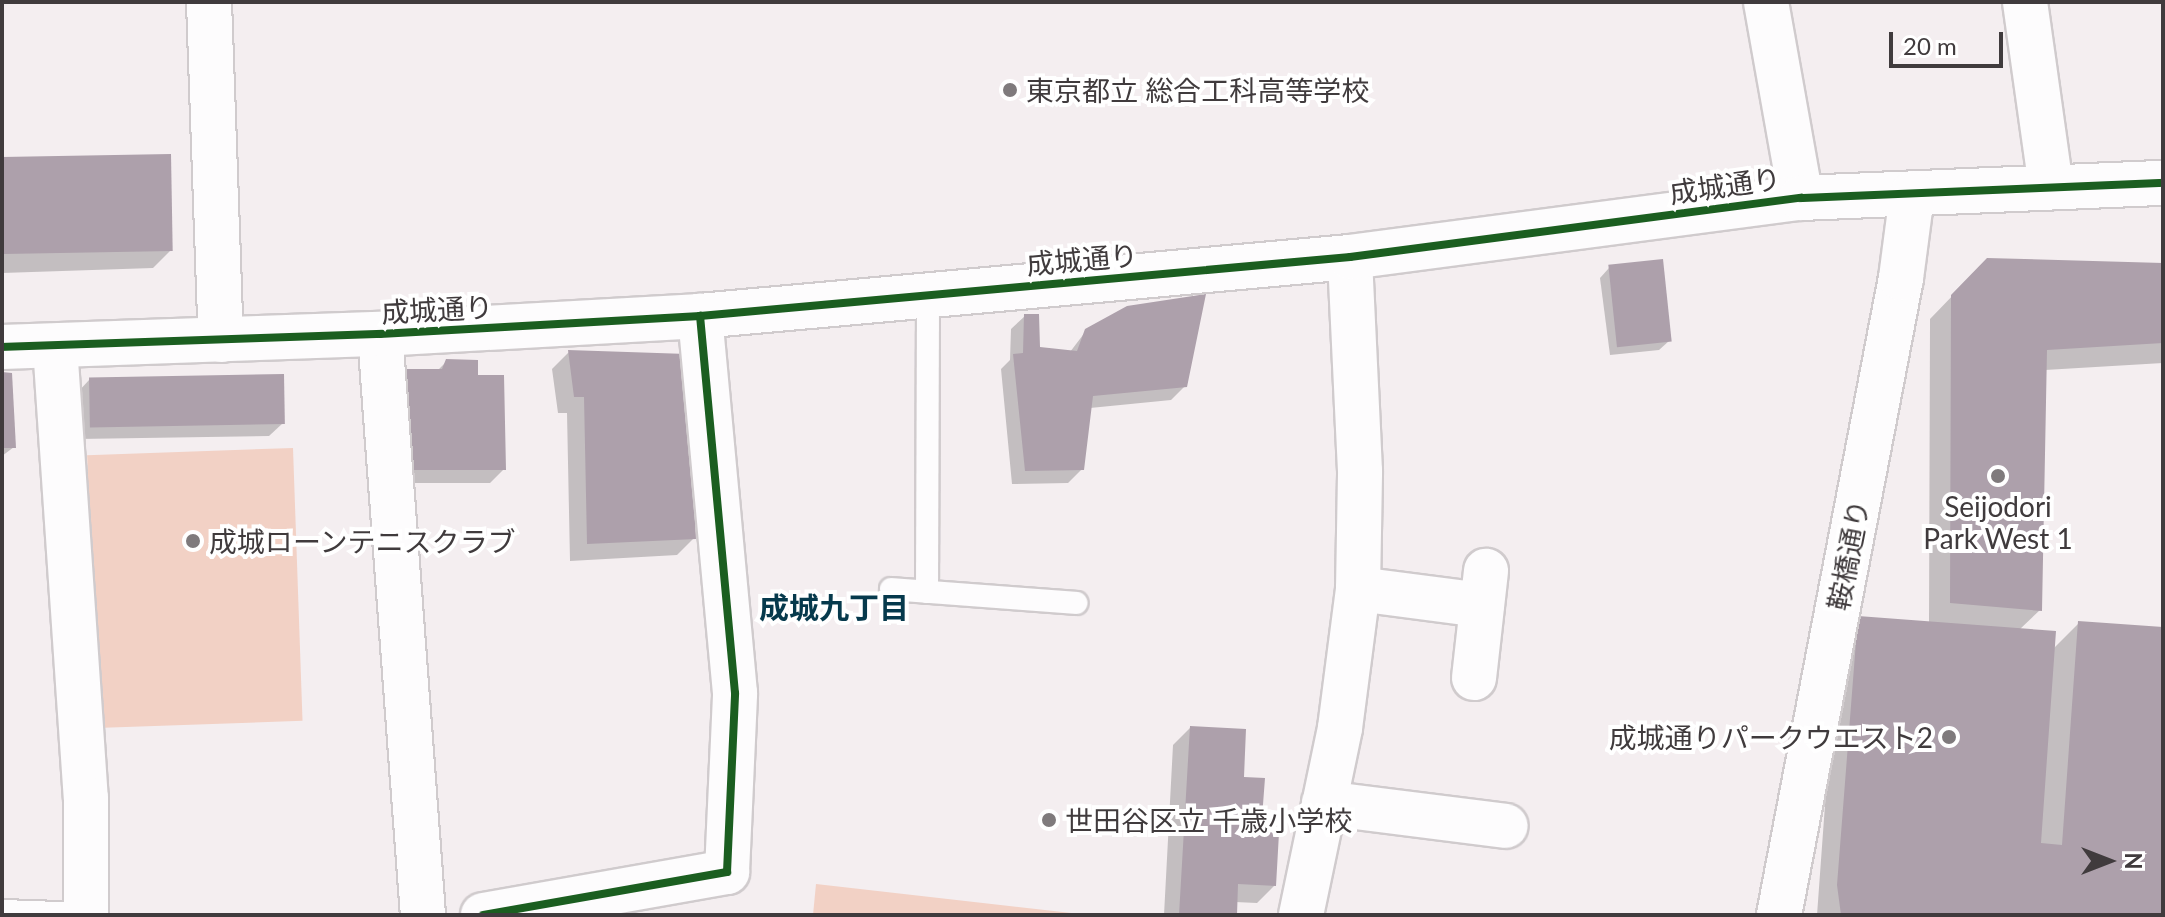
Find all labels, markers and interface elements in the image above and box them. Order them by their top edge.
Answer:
scale bar [1893,16,2007,66]
text: 20 m [1903,31,1957,60]
place label: 東京都立 総合工科高等学校 [1026,73,1369,107]
marker: 東京都立 総合工科高等学校 [1001,81,1019,99]
street label: 成城通り [1667,161,1783,209]
street label: 成城通り [1025,237,1139,281]
street label: 成城通り [380,289,494,329]
marker: Seijodori Park West 1 [1989,467,2007,485]
place label: Seijodori Park West 1 [1923,489,2073,555]
street label: 鞍橋通り [1821,497,1875,613]
place label: 成城ローンテニスクラブ [209,524,517,558]
marker: 成城ローンテニスクラブ [184,532,202,550]
district label: 成城九丁目 [759,589,909,625]
place label: 成城通りパークウエスト2 [1609,720,1933,754]
marker: 成城通りパークウエスト2 [1940,728,1958,746]
place label: 世田谷区立 千歳小学校 [1065,803,1352,837]
marker: 世田谷区立 千歳小学校 [1040,811,1058,829]
north arrow [2069,821,2149,901]
text: N [2120,853,2147,869]

